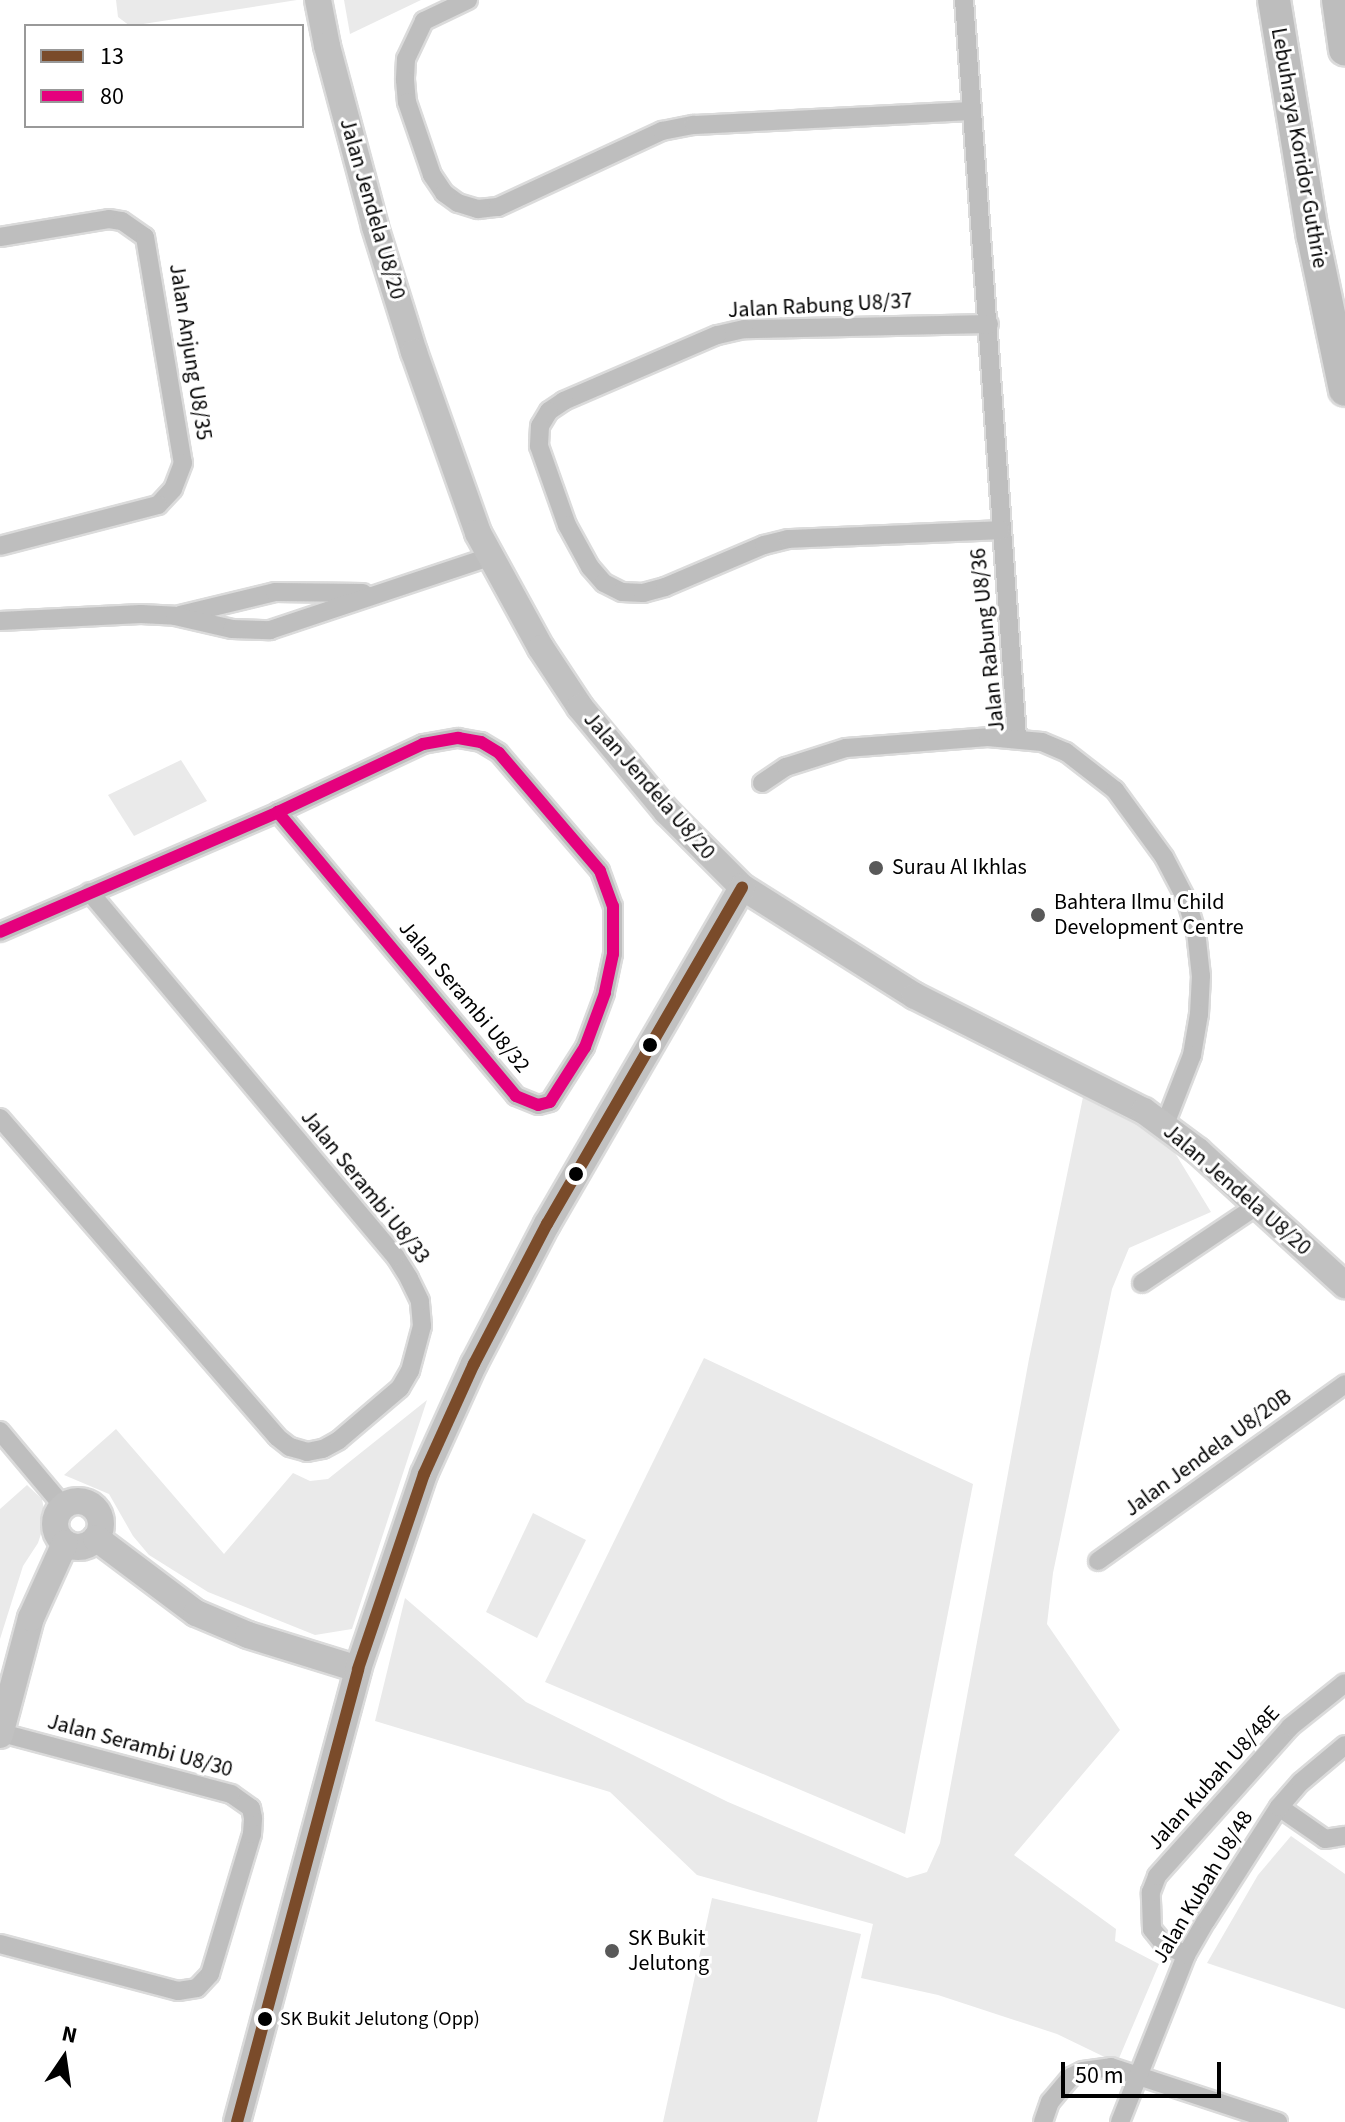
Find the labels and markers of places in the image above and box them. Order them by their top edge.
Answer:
place label: Surau Al Ikhlas [892,855,1027,881]
marker: Surau Al Ikhlas [867,859,885,877]
place label: Bahtera Ilmu Child Development Centre [1054,889,1244,940]
marker: Bahtera Ilmu Child Development Centre [1029,906,1047,924]
unlabelled marker [642,1037,658,1053]
unlabelled marker [568,1166,584,1182]
place label: SK Bukit Jelutong [628,1925,709,1976]
marker: SK Bukit Jelutong [603,1942,621,1960]
place label: SK Bukit Jelutong (Opp) [280,2007,480,2031]
marker: SK Bukit Jelutong (Opp) [257,2011,273,2027]

